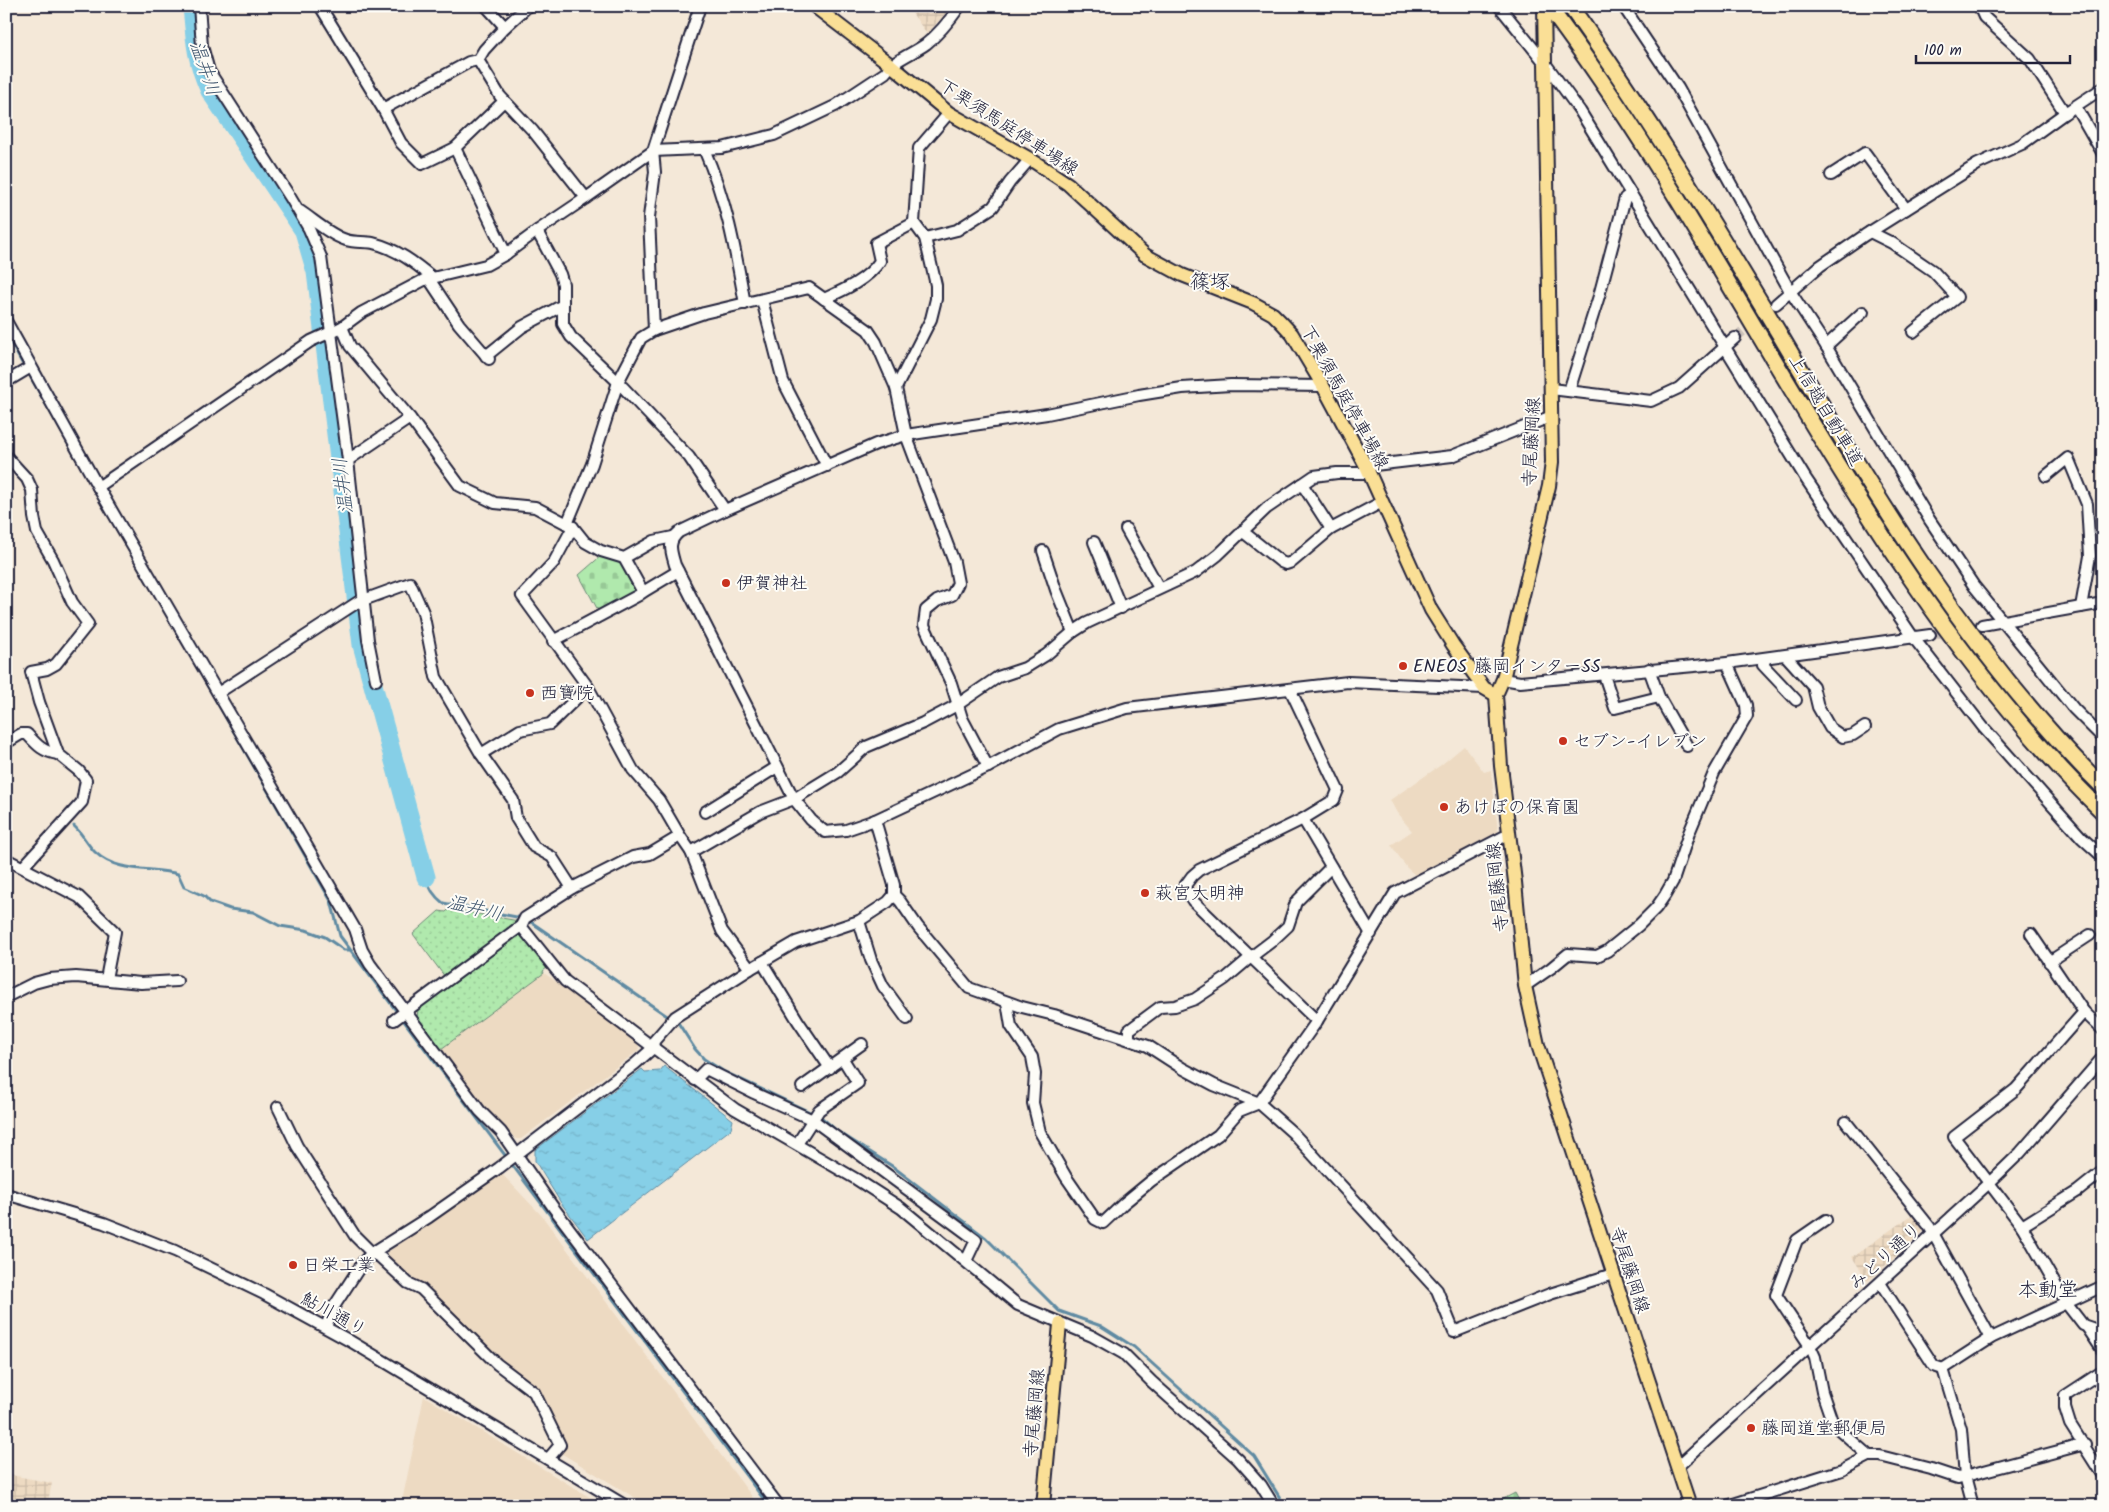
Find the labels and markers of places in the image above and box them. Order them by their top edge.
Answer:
place label: 伊賀神社 [736,570,808,599]
marker: 伊賀神社 [720,577,732,589]
place label: ENEOS 藤岡インターSS [1413,653,1601,682]
marker: ENEOS 藤岡インターSS [1397,660,1409,672]
place label: 西寶院 [540,680,594,709]
marker: 西寶院 [524,687,536,699]
place label: セブン-イレブン [1573,728,1707,757]
marker: セブン-イレブン [1557,735,1569,747]
place label: あけぼの保育園 [1454,794,1580,823]
marker: あけぼの保育園 [1438,801,1450,813]
place label: 萩宮大明神 [1155,880,1245,909]
marker: 萩宮大明神 [1139,887,1151,899]
place label: 日栄工業 [303,1252,375,1281]
marker: 日栄工業 [287,1259,299,1271]
place label: 藤岡道堂郵便局 [1761,1415,1887,1444]
marker: 藤岡道堂郵便局 [1745,1422,1757,1434]

